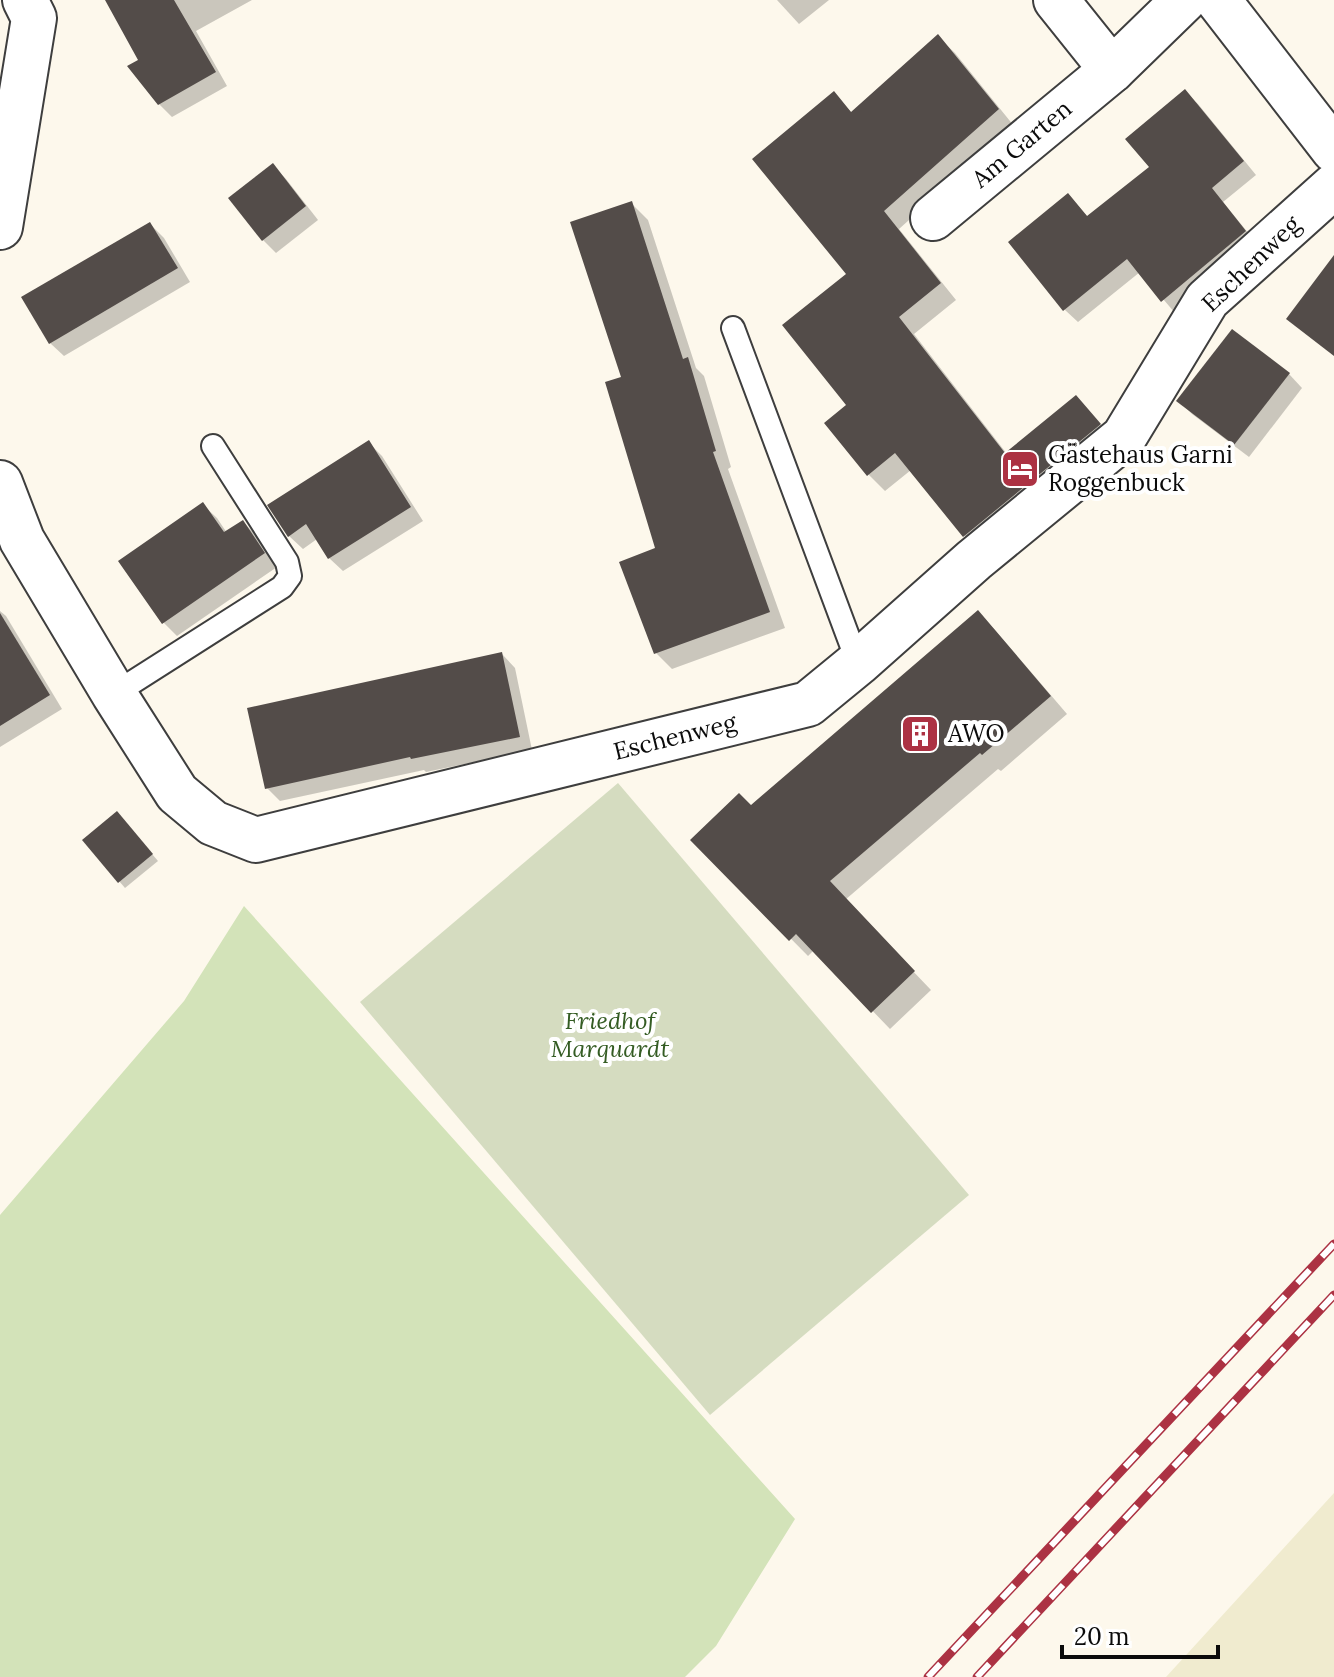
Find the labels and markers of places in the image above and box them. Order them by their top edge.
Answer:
place label: Gästehaus Garni Roggenbuck [1048,439,1233,498]
hotel icon: Gästehaus Garni Roggenbuck [999,448,1041,490]
building icon: AWO [899,713,941,755]
place label: AWO [947,718,1005,749]

